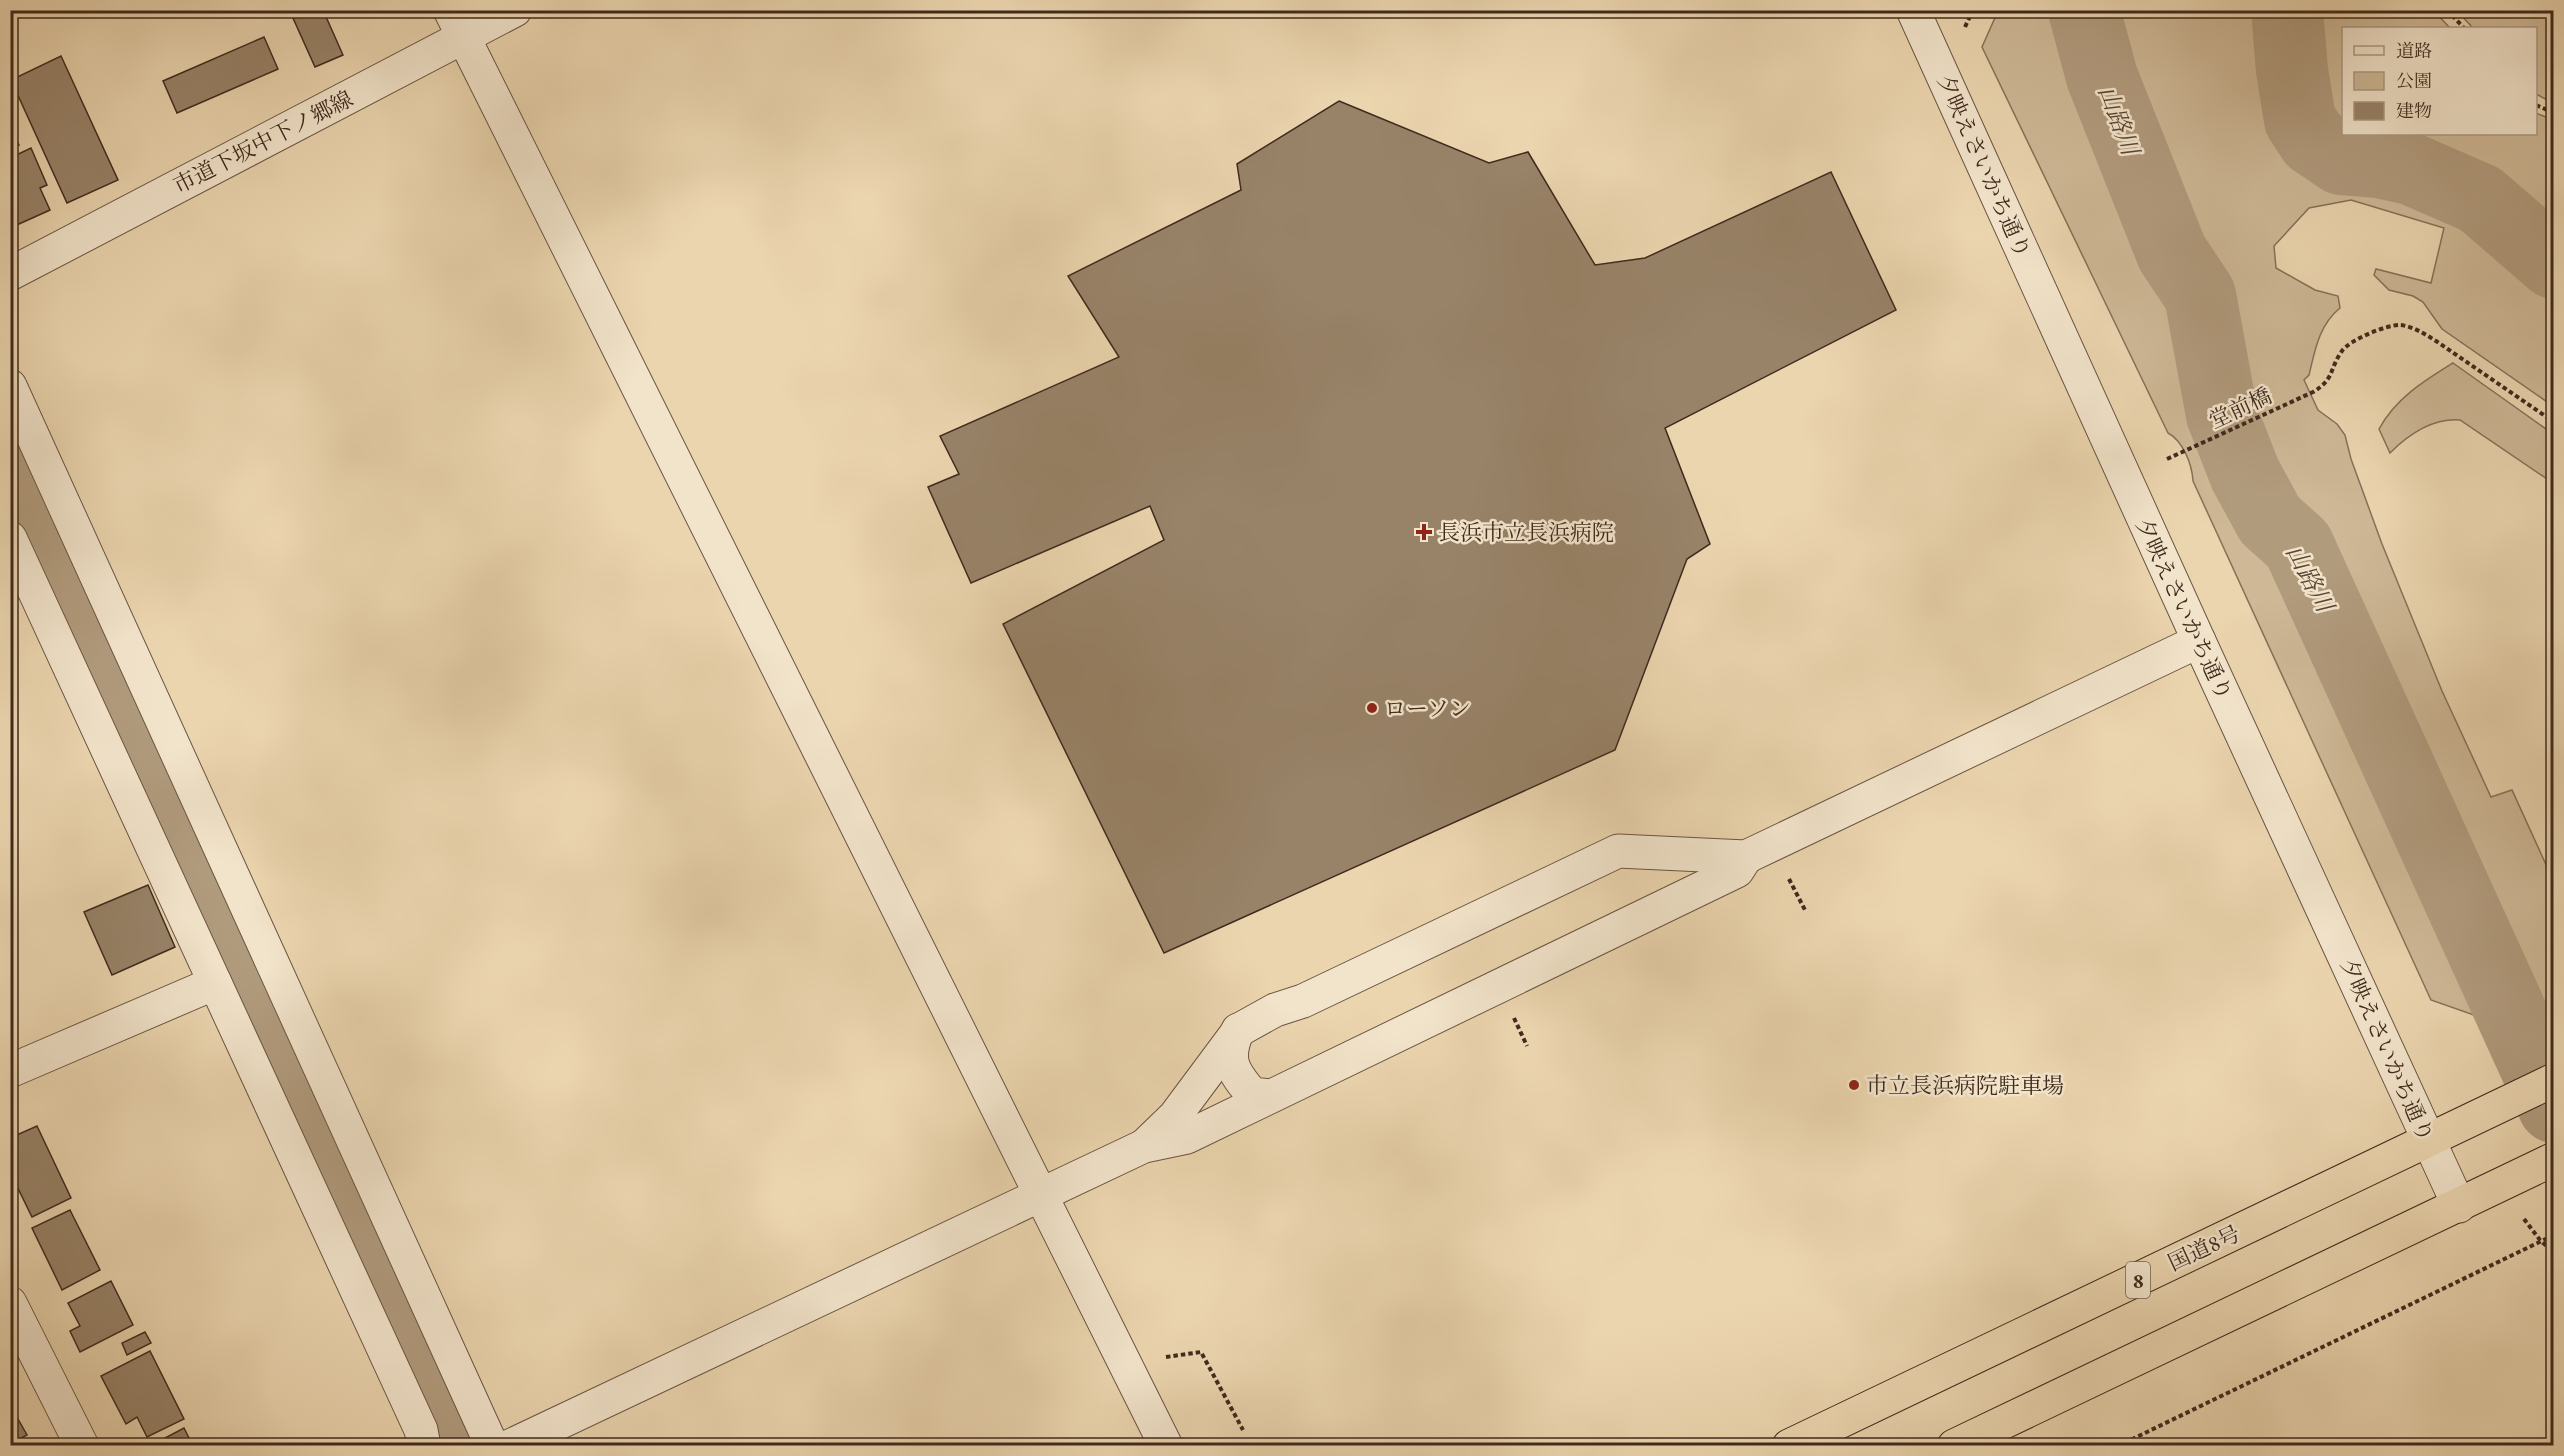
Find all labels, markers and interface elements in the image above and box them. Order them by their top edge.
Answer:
legend [2342,27,2537,135]
text: 道路 [2396,39,2432,62]
text: 公園 [2396,69,2432,92]
street label: 夕映えさいかち通り [1930,70,2038,262]
water label: 山路川 [2092,81,2147,162]
street label: 市道下坂中下ノ郷線 [168,84,358,200]
text: 建物 [2396,99,2432,122]
street label: 堂前橋 [2204,381,2276,435]
street label: 夕映えさいかち通り [2129,513,2239,705]
place label: 長浜市立長浜病院 [1438,518,1614,547]
marker: 長浜市立長浜病院 [1415,523,1433,541]
water label: 山路川 [2279,539,2342,620]
place label: ローソン [1384,694,1471,723]
marker: ローソン [1365,701,1379,715]
street label: 夕映えさいかち通り [2333,954,2441,1146]
place label: 市立長浜病院駐車場 [1866,1071,2064,1100]
marker: 市立長浜病院駐車場 [1847,1078,1861,1092]
street label: 国道8号 [2163,1219,2245,1277]
road number: 8 [2126,1262,2150,1298]

